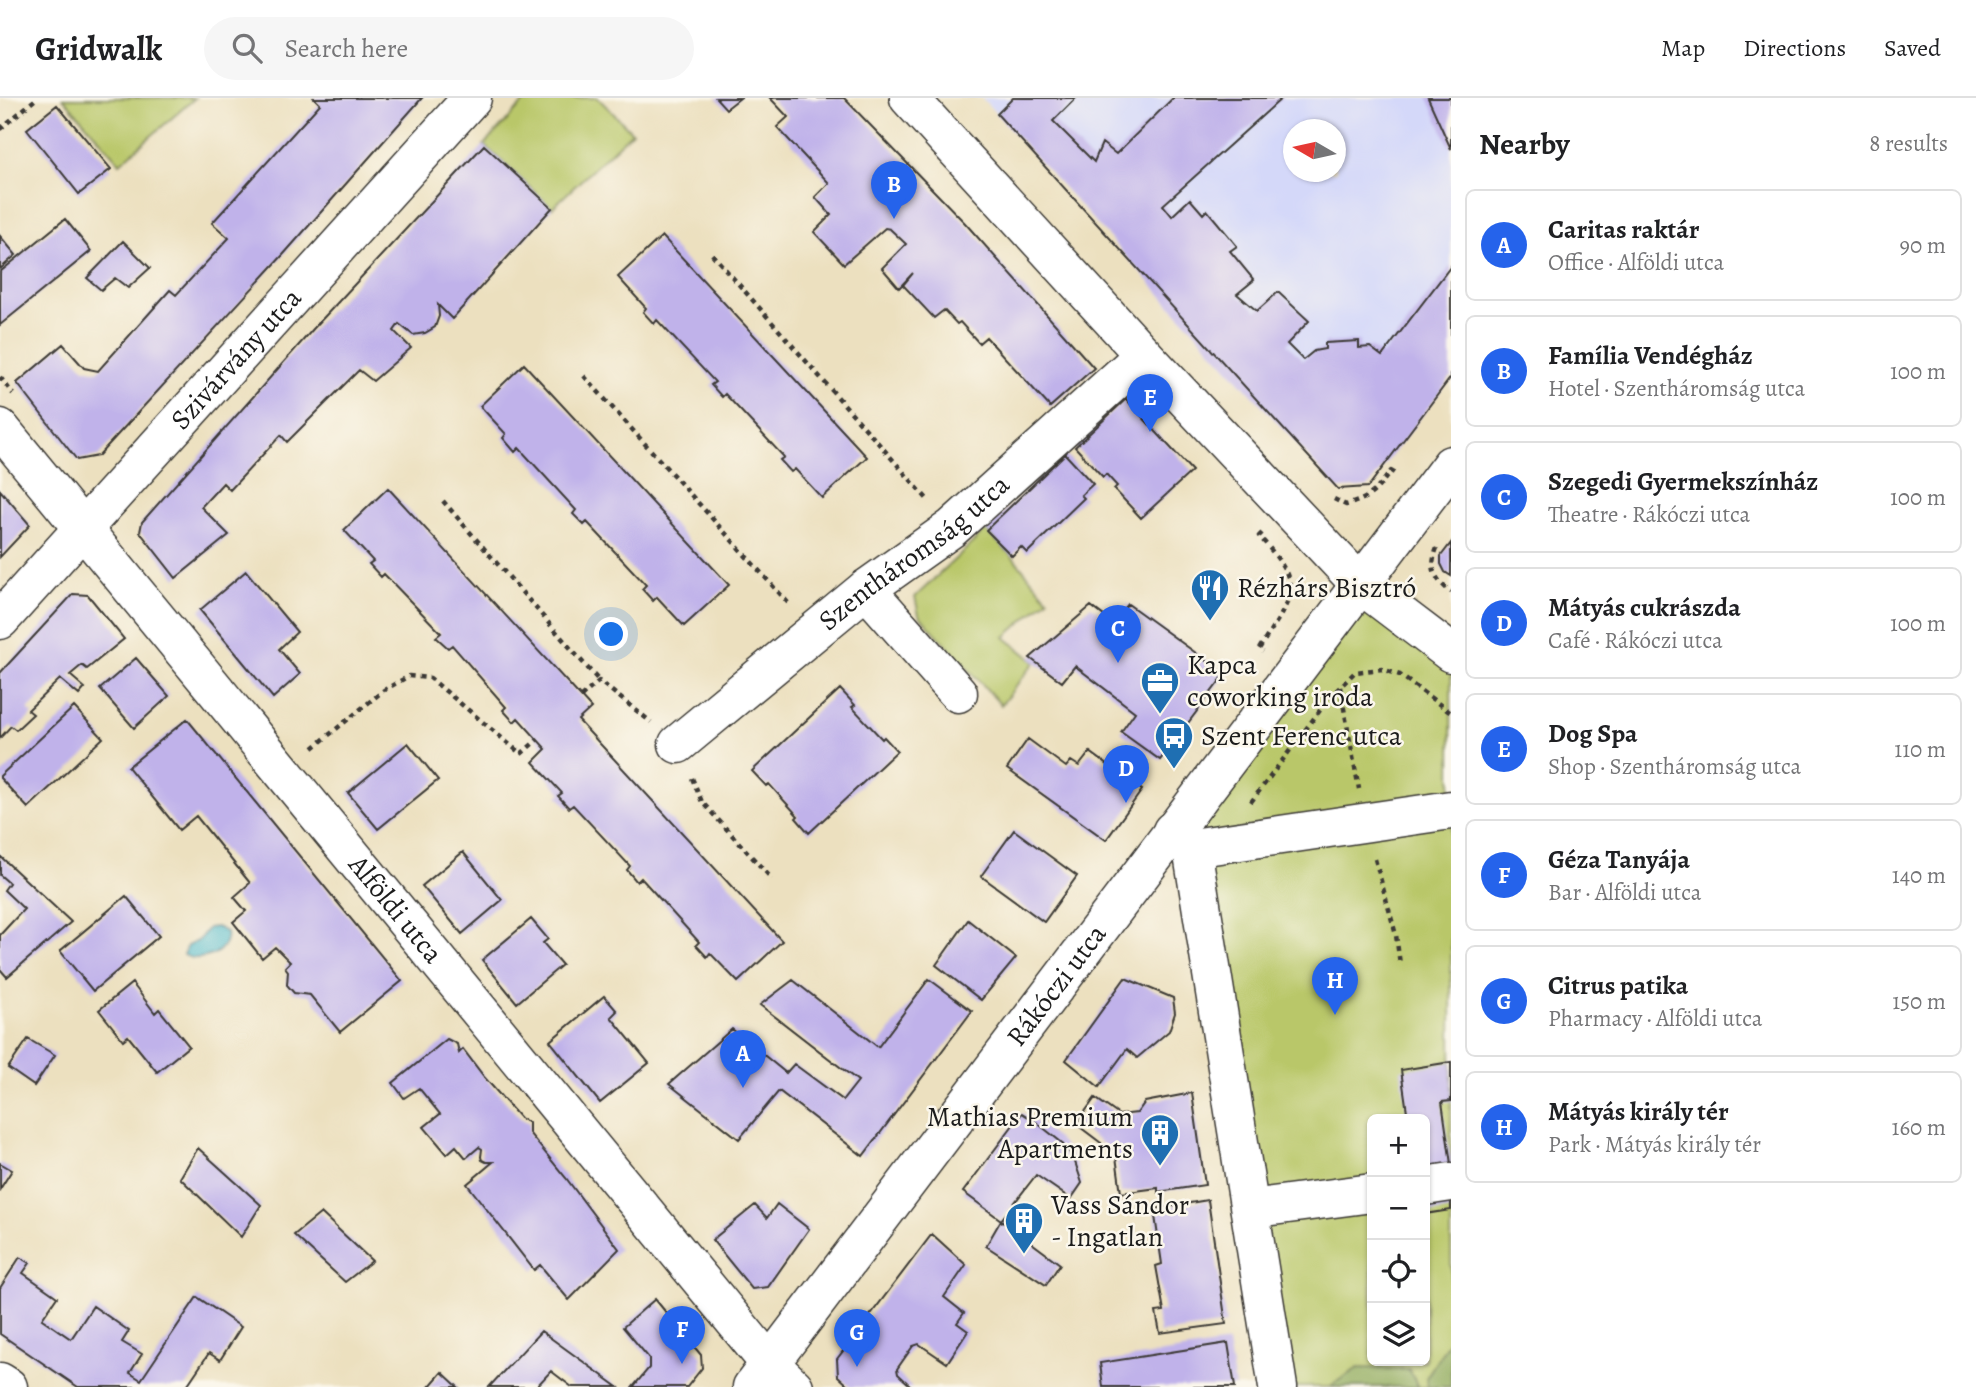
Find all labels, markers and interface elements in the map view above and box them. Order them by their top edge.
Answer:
search box [204,17,694,80]
text: Gridwalk [35,26,162,71]
icon: search [228,29,266,67]
text: Search here [284,31,408,66]
text: Map [1661,32,1705,64]
text: Directions [1743,32,1846,64]
text: Saved [1884,32,1941,64]
north arrow [1283,119,1346,182]
text: Nearby [1479,124,1570,164]
text: 8 results [1869,128,1948,159]
pin: B [871,161,917,219]
text: Caritas raktár [1548,212,1699,247]
text: A [1497,230,1511,261]
text: 90 m [1900,230,1946,261]
text: Office · Alföldi utca [1548,247,1724,278]
street label: Szivárvány utca [162,280,310,438]
text: Família Vendégház [1548,338,1753,373]
text: B [1497,356,1511,387]
text: 100 m [1890,356,1946,387]
text: Hotel · Szentháromság utca [1548,373,1805,404]
pin: E [1127,374,1173,432]
text: Szegedi Gyermekszínház [1548,464,1818,499]
street label: Szentháromság utca [810,466,1018,640]
text: C [1497,482,1511,513]
text: 100 m [1890,482,1946,513]
text: Theatre · Rákóczi utca [1548,499,1750,530]
restaurant icon: Rézhárs Bisztró [1189,567,1231,622]
place label: Rézhárs Bisztró [1237,569,1416,607]
text: Mátyás cukrászda [1548,590,1741,625]
pin: C [1095,605,1141,663]
text: D [1496,608,1512,639]
text: 100 m [1890,608,1946,639]
your location [594,617,628,651]
text: Café · Rákóczi utca [1548,625,1723,656]
place label: Kapca coworking iroda [1187,646,1373,716]
office icon: Kapca coworking iroda [1139,660,1181,715]
bus stop icon: Szent Ferenc utca [1153,715,1195,770]
text: Dog Spa [1548,716,1638,751]
place label: Szent Ferenc utca [1201,717,1402,755]
text: E [1497,734,1511,765]
text: 110 m [1894,734,1946,765]
pin: D [1103,745,1149,803]
text: Shop · Szentháromság utca [1548,751,1801,782]
text: Géza Tanyája [1548,842,1690,877]
street label: Alföldi utca [339,846,452,971]
text: F [1498,860,1510,891]
text: 140 m [1892,860,1946,891]
text: Bar · Alföldi utca [1548,877,1701,908]
street label: Rákóczi utca [998,916,1115,1054]
pin: H [1312,957,1358,1015]
text: Citrus patika [1548,968,1688,1003]
text: G [1496,986,1512,1017]
text: 150 m [1892,986,1946,1017]
text: Pharmacy · Alföldi utca [1548,1003,1763,1034]
pin: A [720,1030,766,1088]
text: Mátyás király tér [1548,1094,1729,1129]
place label: Mathias Premium Apartments [927,1098,1133,1168]
building icon: Mathias Premium Apartments [1139,1112,1181,1167]
text: H [1495,1112,1513,1143]
text: 160 m [1892,1112,1946,1143]
map controls [1367,1114,1430,1366]
button: + [1367,1114,1430,1177]
text: Park · Mátyás király tér [1548,1129,1761,1160]
button: − [1367,1177,1430,1240]
place label: Vass Sándor - Ingatlan [1050,1186,1190,1256]
building icon: Vass Sándor - Ingatlan [1003,1200,1045,1255]
button: locate [1367,1240,1430,1303]
button: layers [1367,1303,1430,1366]
pin: F [659,1306,705,1364]
pin: G [834,1309,880,1367]

